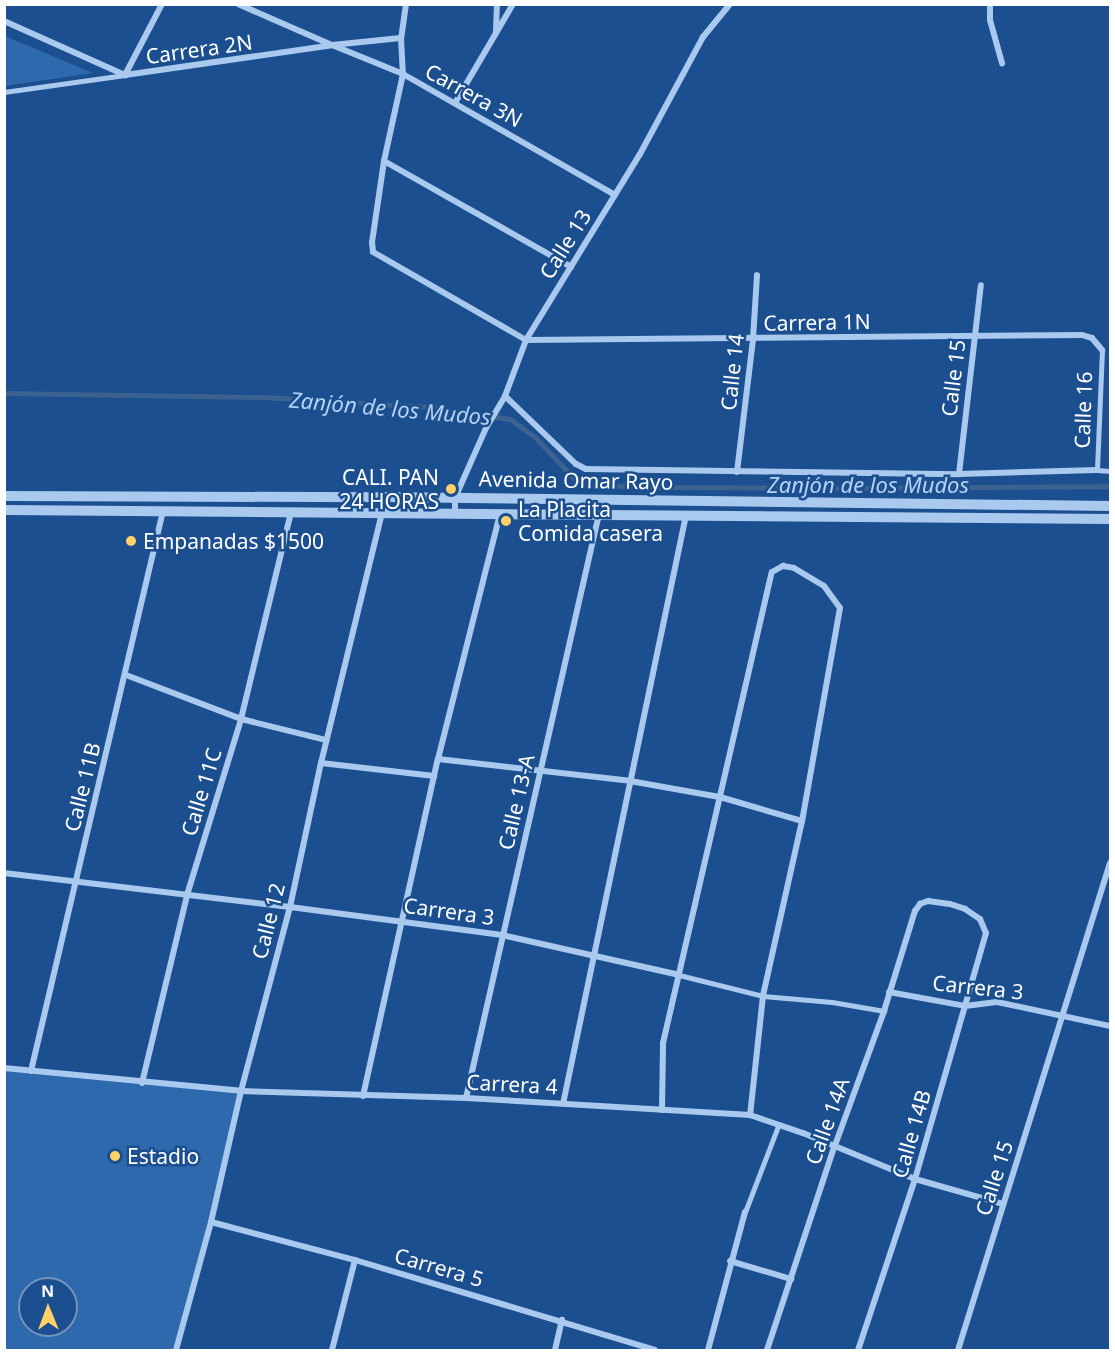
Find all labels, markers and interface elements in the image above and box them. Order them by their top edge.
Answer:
street label: Carrera 2N [144,29,254,69]
street label: Carrera 3N [421,58,527,132]
street label: Calle 13 [534,205,596,283]
street label: Carrera 1N [763,308,871,336]
street label: Calle 14 [715,332,749,412]
street label: Calle 15 [936,338,970,418]
street label: Calle 16 [1069,371,1097,449]
water label: Zanjón de los Mudos [288,386,492,430]
place label: CALI. PAN 24 HORAS [340,464,439,514]
street label: Avenida Omar Rayo [478,466,674,494]
water label: Zanjón de los Mudos [767,472,969,498]
marker: CALI. PAN 24 HORAS [444,482,458,496]
place label: La Placita Comida casera [518,496,663,546]
marker: La Placita Comida casera [499,514,513,528]
place label: Empanadas $1500 [143,528,324,554]
marker: Empanadas $1500 [124,534,138,548]
street label: Calle 11B [59,740,105,834]
street label: Calle 11C [176,745,226,839]
street label: Calle 13-A [493,752,539,852]
street label: Calle 12 [246,880,290,962]
street label: Carrera 3 [402,892,496,930]
street label: Carrera 3 [931,970,1025,1004]
street label: Carrera 4 [466,1069,558,1099]
street label: Calle 14A [800,1074,854,1168]
street label: Calle 14B [886,1087,936,1181]
street label: Calle 15 [970,1137,1018,1219]
place label: Estadio [127,1143,199,1169]
marker: Estadio [108,1149,122,1163]
street label: Carrera 5 [392,1242,486,1292]
north arrow [18,1277,78,1337]
text: N [41,1280,54,1302]

